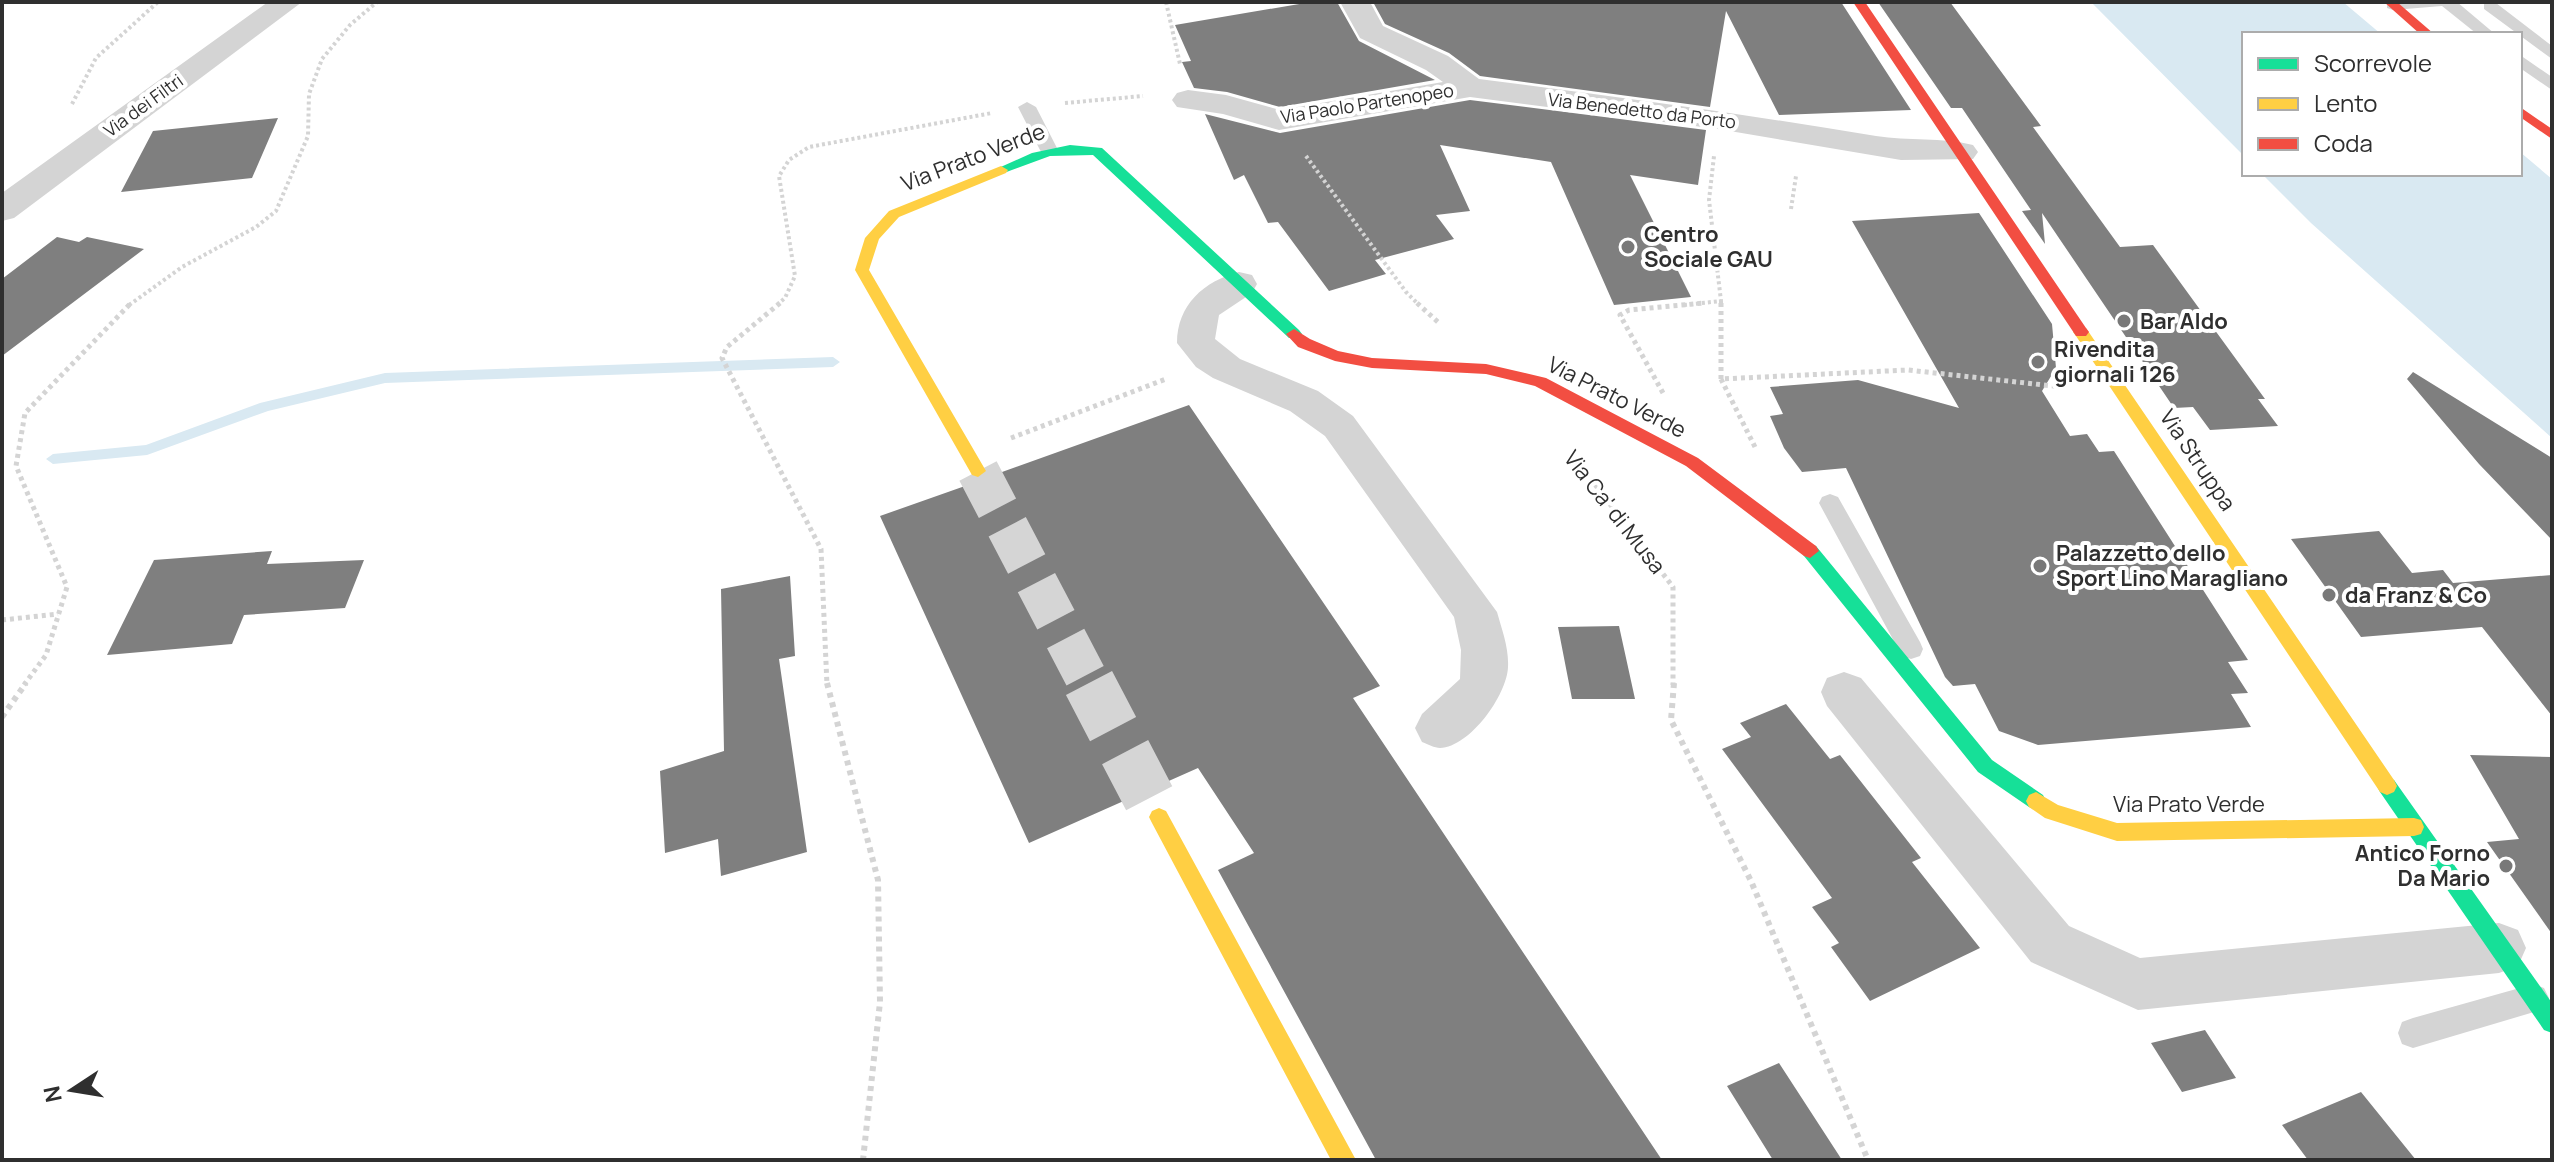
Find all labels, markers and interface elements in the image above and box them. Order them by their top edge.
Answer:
legend [2242,32,2522,176]
text: Scorrevole [2314,46,2432,79]
street label: Via dei Filtri [98,68,188,142]
street label: Via Paolo Partenopeo [1279,77,1455,129]
text: Lento [2314,86,2378,119]
street label: Via Benedetto da Porto [1547,87,1737,133]
street label: Via Prato Verde [897,116,1049,198]
text: Coda [2314,126,2373,159]
place label: Centro Sociale GAU [1644,219,1773,274]
marker: Centro Sociale GAU [1619,238,1637,256]
place label: Bar Aldo [2140,306,2228,336]
marker: Bar Aldo [2115,312,2133,330]
place label: Rivendita giornali 126 [2054,334,2176,389]
street label: Via Prato Verde [1543,349,1692,445]
marker: Rivendita giornali 126 [2029,353,2047,371]
street label: Via Struppa [2153,403,2243,517]
street label: Via Ca' di Musa [1557,444,1673,580]
place label: Palazzetto dello Sport Lino Maragliano [2056,538,2288,593]
marker: Palazzetto dello Sport Lino Maragliano [2031,557,2049,575]
place label: da Franz & Co [2345,580,2487,610]
marker: da Franz & Co [2320,586,2338,604]
street label: Via Prato Verde [2113,789,2265,819]
place label: Antico Forno Da Mario [2355,838,2490,893]
marker: Antico Forno Da Mario [2497,857,2515,875]
north arrow [32,1050,112,1130]
text: N [36,1083,69,1105]

